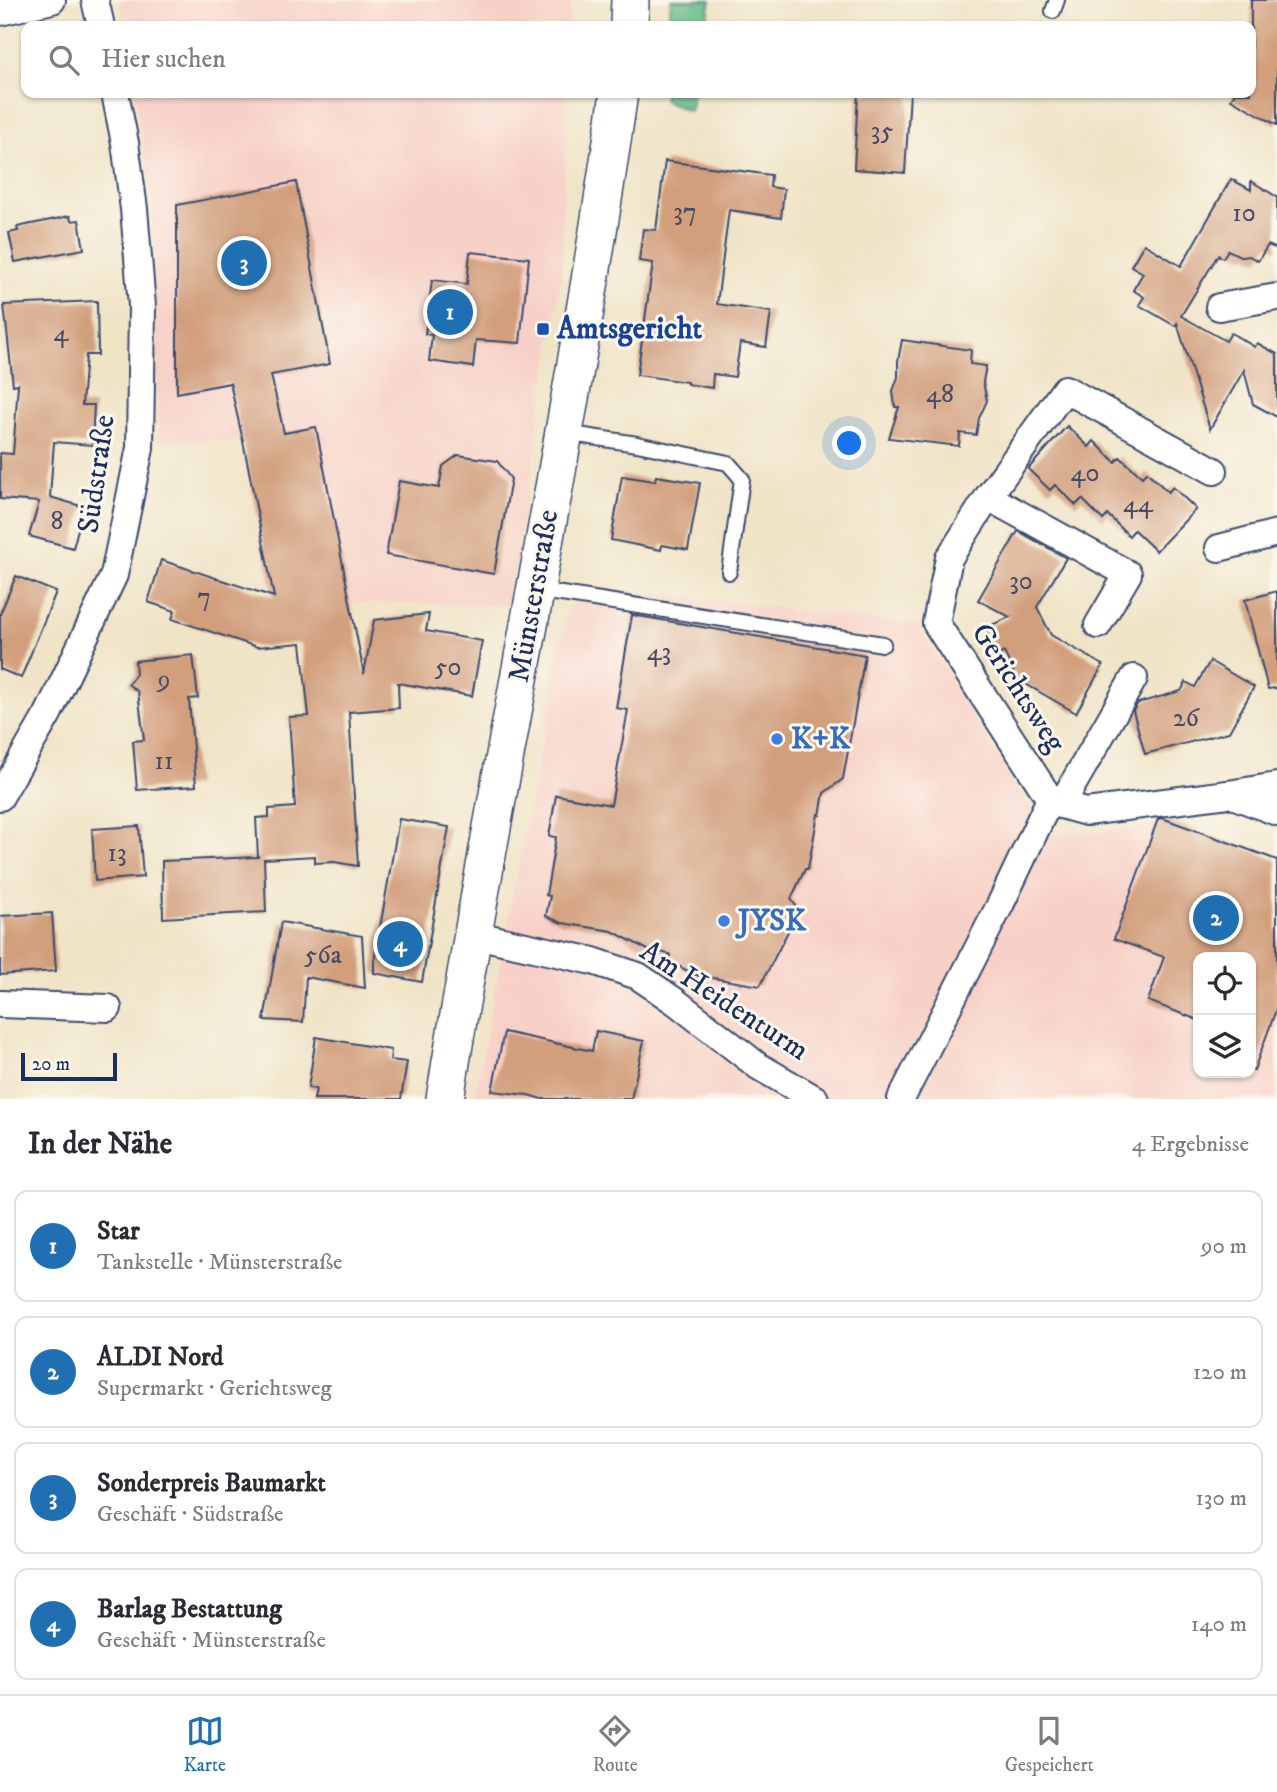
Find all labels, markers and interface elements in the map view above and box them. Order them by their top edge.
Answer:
search box [21,21,1256,98]
icon: search [45,41,83,79]
text: Hier suchen [101,43,226,76]
house number: 35 [871,115,893,148]
house number: 37 [673,196,697,229]
house number: 10 [1232,197,1256,230]
pin: 3 [221,237,267,289]
pin: 1 [427,286,473,338]
place label: Amtsgericht [556,311,702,348]
house number: 4 [54,317,70,350]
marker: Amtsgericht [535,321,551,337]
house number: 48 [926,378,954,411]
street label: Südstraße [70,412,124,536]
your location [832,426,866,460]
house number: 40 [1071,457,1099,490]
house number: 44 [1123,488,1154,521]
house number: 8 [50,505,64,538]
street label: Münsterstraße [501,507,567,685]
house number: 30 [1009,565,1033,598]
house number: 7 [197,581,211,614]
street label: Gerichtsweg [963,616,1074,760]
house number: 43 [647,636,671,669]
house number: 50 [435,651,461,684]
house number: 9 [156,663,170,696]
house number: 26 [1173,702,1201,735]
place label: K+K [791,721,851,758]
marker: K+K [769,731,785,747]
house number: 11 [154,745,174,778]
house number: 13 [107,837,127,870]
pin: 2 [1193,892,1239,944]
place label: JYSK [735,903,807,940]
marker: JYSK [716,913,732,929]
pin: 4 [377,918,423,970]
street label: Am Heidenturm [633,933,815,1069]
house number: 56a [304,939,342,972]
map controls [1193,952,1256,1078]
button: locate [1193,952,1256,1015]
button: layers [1193,1015,1256,1078]
scale bar [21,1050,117,1082]
text: 20 m [32,1053,70,1076]
text: In der Nähe [28,1126,172,1163]
text: 4 Ergebnisse [1132,1130,1249,1159]
text: Star [97,1215,140,1248]
text: 1 [49,1232,57,1261]
text: 90 m [1201,1232,1247,1261]
text: Tankstelle · Münsterstraße [97,1248,343,1277]
text: ALDI Nord [97,1341,224,1374]
text: 2 [47,1358,59,1387]
text: 120 m [1193,1358,1247,1387]
text: Supermarkt · Gerichtsweg [97,1374,332,1403]
text: Sonderpreis Baumarkt [97,1467,326,1500]
text: 3 [49,1484,57,1513]
text: 130 m [1195,1484,1247,1513]
text: Geschäft · Südstraße [97,1500,284,1529]
text: Barlag Bestattung [97,1593,282,1626]
text: 4 [46,1610,60,1639]
text: 140 m [1191,1610,1247,1639]
text: Geschäft · Münsterstraße [97,1626,326,1655]
tab: Karte [183,1712,226,1777]
tab: Route [593,1712,638,1777]
tab: Gespeichert [1005,1712,1094,1777]

